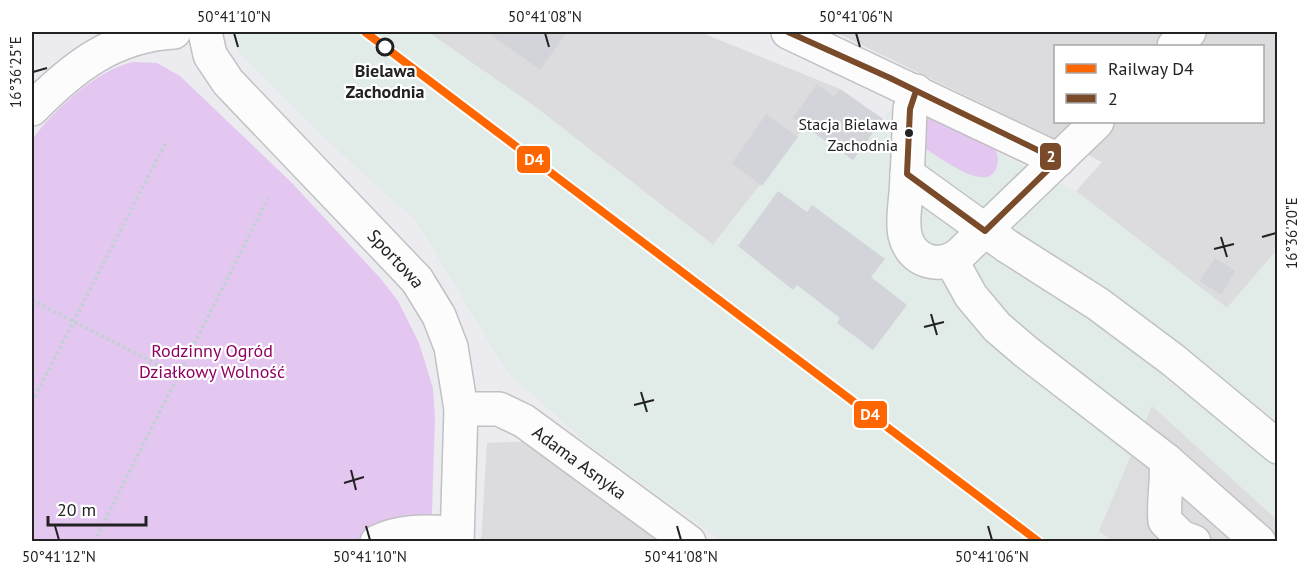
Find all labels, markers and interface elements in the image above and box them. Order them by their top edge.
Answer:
text: 50°41'10"N [197,7,271,26]
text: 50°41'08"N [508,7,582,26]
text: 50°41'06"N [819,7,893,26]
text: 16°36'25"E [6,36,25,108]
marker: Bielawa Zachodnia [376,38,394,56]
legend [1054,45,1264,123]
text: Railway D4 [1108,57,1194,80]
place label: Bielawa Zachodnia [346,59,425,103]
text: 2 [1108,87,1118,110]
place label: Stacja Bielawa Zachodnia [798,114,898,155]
marker: Stacja Bielawa Zachodnia [903,127,915,139]
line badge: 2 [1039,142,1062,171]
line badge: D4 [516,145,551,174]
text: 2 [1046,146,1056,166]
text: D4 [524,149,544,169]
text: 16°36'20"E [1282,197,1301,269]
street label: Sportowa [363,224,430,292]
park label: Rodzinny Ogród Działkowy Wolność [139,339,285,383]
line badge: D4 [853,400,888,429]
text: D4 [860,404,880,424]
street label: Adama Asnyka [528,420,631,504]
scale bar [48,489,146,527]
text: 20 m [57,498,96,521]
text: 50°41'12"N [22,547,96,566]
text: 50°41'10"N [333,547,407,566]
text: 50°41'08"N [644,547,718,566]
text: 50°41'06"N [955,547,1029,566]

